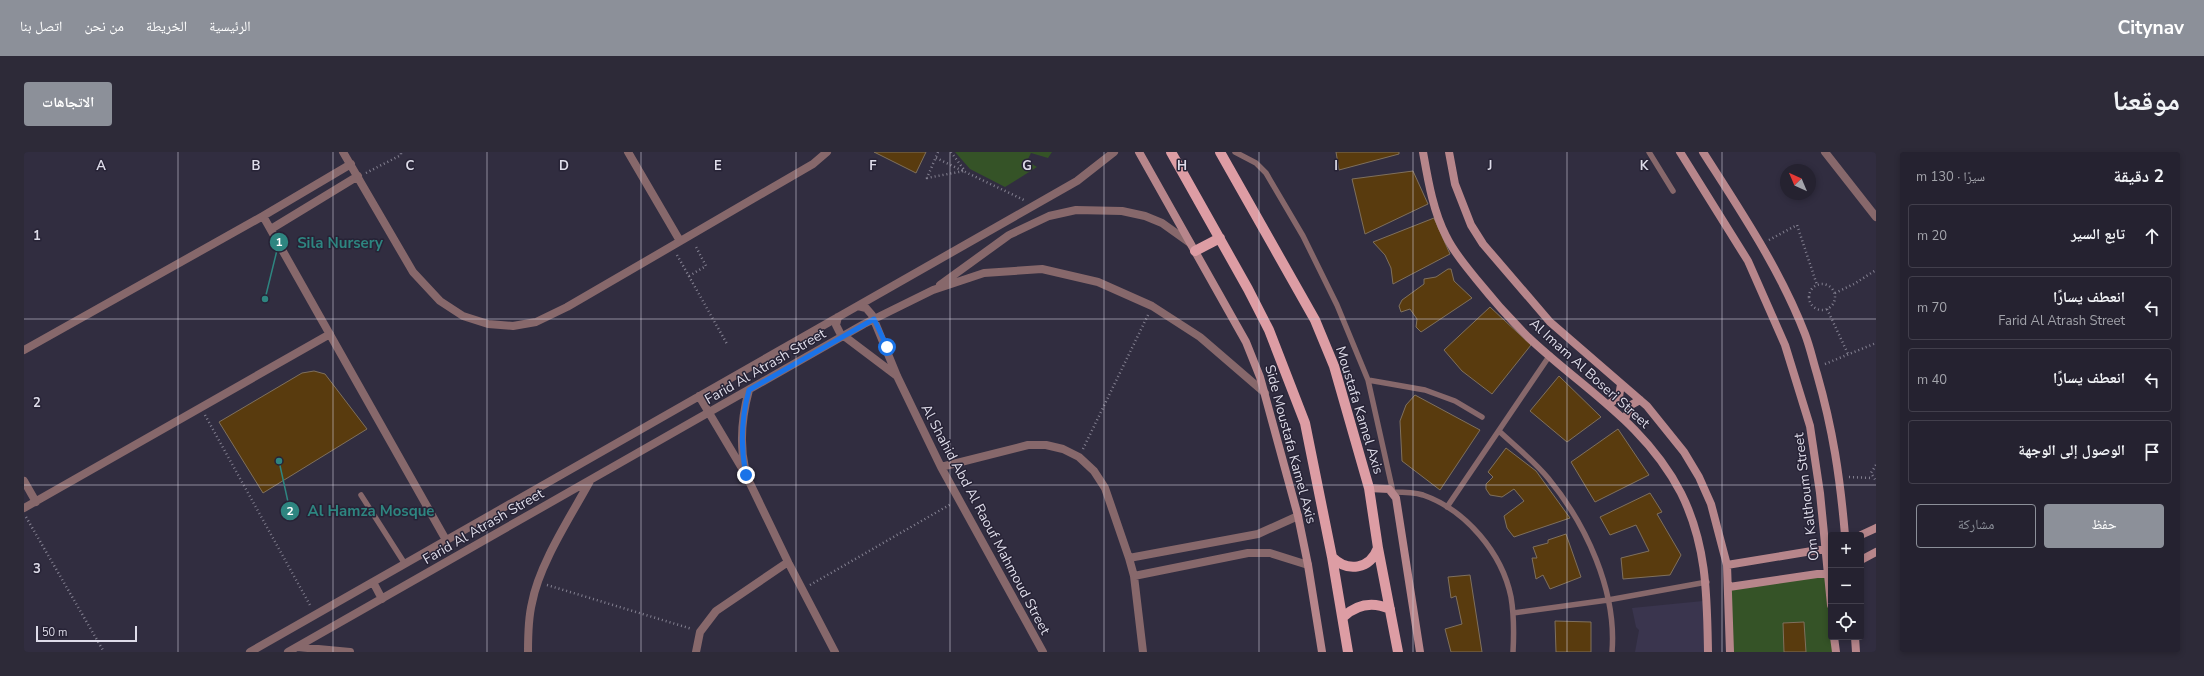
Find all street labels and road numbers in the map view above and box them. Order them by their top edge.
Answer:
street label: Al Imam Al Boseri Street [1525,314,1654,433]
street label: Farid Al Atrash Street [701,324,829,409]
street label: Moustafa Kamel Axis [1331,344,1388,477]
street label: Side Moustafa Kamel Axis [1260,363,1321,526]
street label: Al Shahid Abd Al Raouf Mahmoud Street [916,401,1055,638]
street label: Om Kalthoum Street [1789,432,1824,562]
street label: Farid Al Atrash Street [419,484,547,569]

